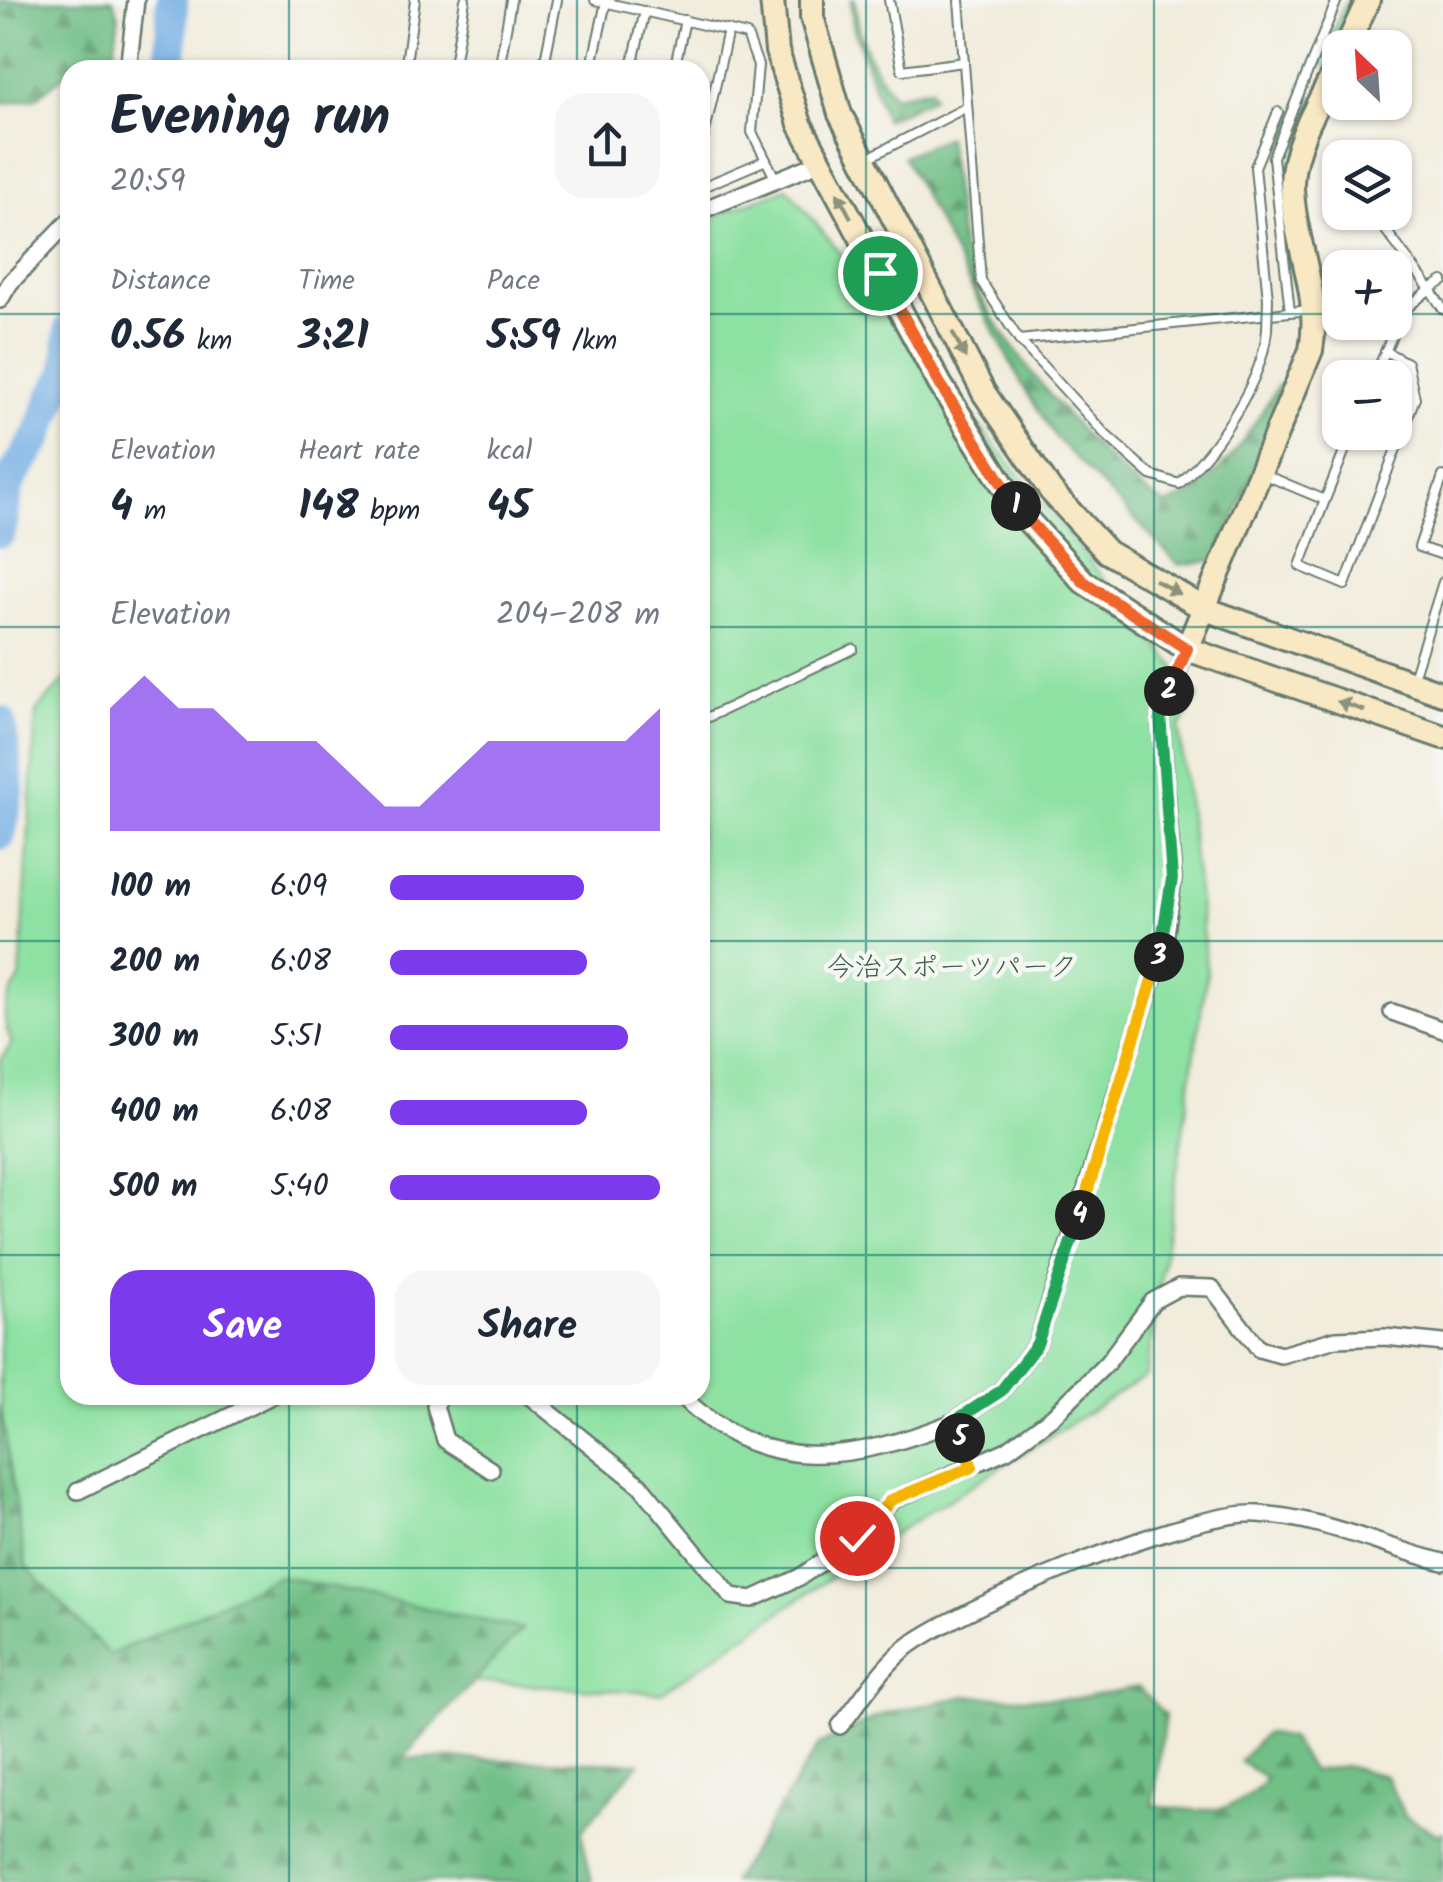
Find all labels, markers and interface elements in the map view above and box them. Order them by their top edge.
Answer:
north arrow [1322,30,1412,120]
map controls [1322,30,1412,450]
text: Evening run [110,76,390,163]
button: share [555,93,660,198]
button: layers [1322,140,1412,230]
text: 20:59 [110,157,185,208]
one-way arrow [836,191,853,220]
pin [838,231,923,316]
icon: arrive [853,246,908,301]
button: + [1322,250,1412,340]
text: Distance [110,259,211,304]
text: Time [298,259,355,304]
text: Pace [487,259,540,304]
text: 0.56 [110,304,186,371]
text: 3:21 [298,304,369,371]
text: 5:59 [487,304,561,371]
text: km [186,319,232,364]
text: /km [561,319,617,364]
one-way arrow [950,330,967,359]
button: − [1322,360,1412,450]
text: Elevation [110,429,216,474]
text: Heart rate [298,429,420,474]
text: kcal [487,429,532,474]
text: 4 [110,474,133,541]
text: 148 [298,474,359,541]
text: 45 [487,474,531,541]
pin: 1 [991,481,1041,531]
text: 1 [1012,483,1020,528]
text: m [133,489,166,534]
text: bpm [359,489,420,534]
one-way arrow [1153,577,1181,595]
text: Elevation [110,590,231,641]
text: 204–208 m [496,590,660,641]
pin: 2 [1144,666,1194,716]
text: 2 [1161,668,1177,713]
one-way arrow [1335,697,1365,712]
text: 100 m [110,862,191,913]
text: 6:09 [270,862,327,913]
pin: 3 [1134,932,1184,982]
text: 3 [1151,934,1167,979]
text: 200 m [110,937,200,988]
text: 6:08 [270,937,331,988]
park label: 今治スポーツパーク [827,946,1077,991]
text: 300 m [110,1012,199,1063]
text: 5:51 [270,1012,322,1063]
text: 400 m [110,1087,199,1138]
text: 6:08 [270,1087,331,1138]
text: 500 m [110,1162,198,1213]
text: 5:40 [270,1162,329,1213]
pin: 4 [1055,1190,1105,1240]
text: 4 [1072,1192,1088,1237]
button: Save [110,1270,375,1385]
button: Share [395,1270,660,1385]
pin: 5 [935,1413,985,1463]
text: 5 [953,1415,967,1460]
pin [815,1496,900,1581]
icon: check [830,1511,885,1566]

